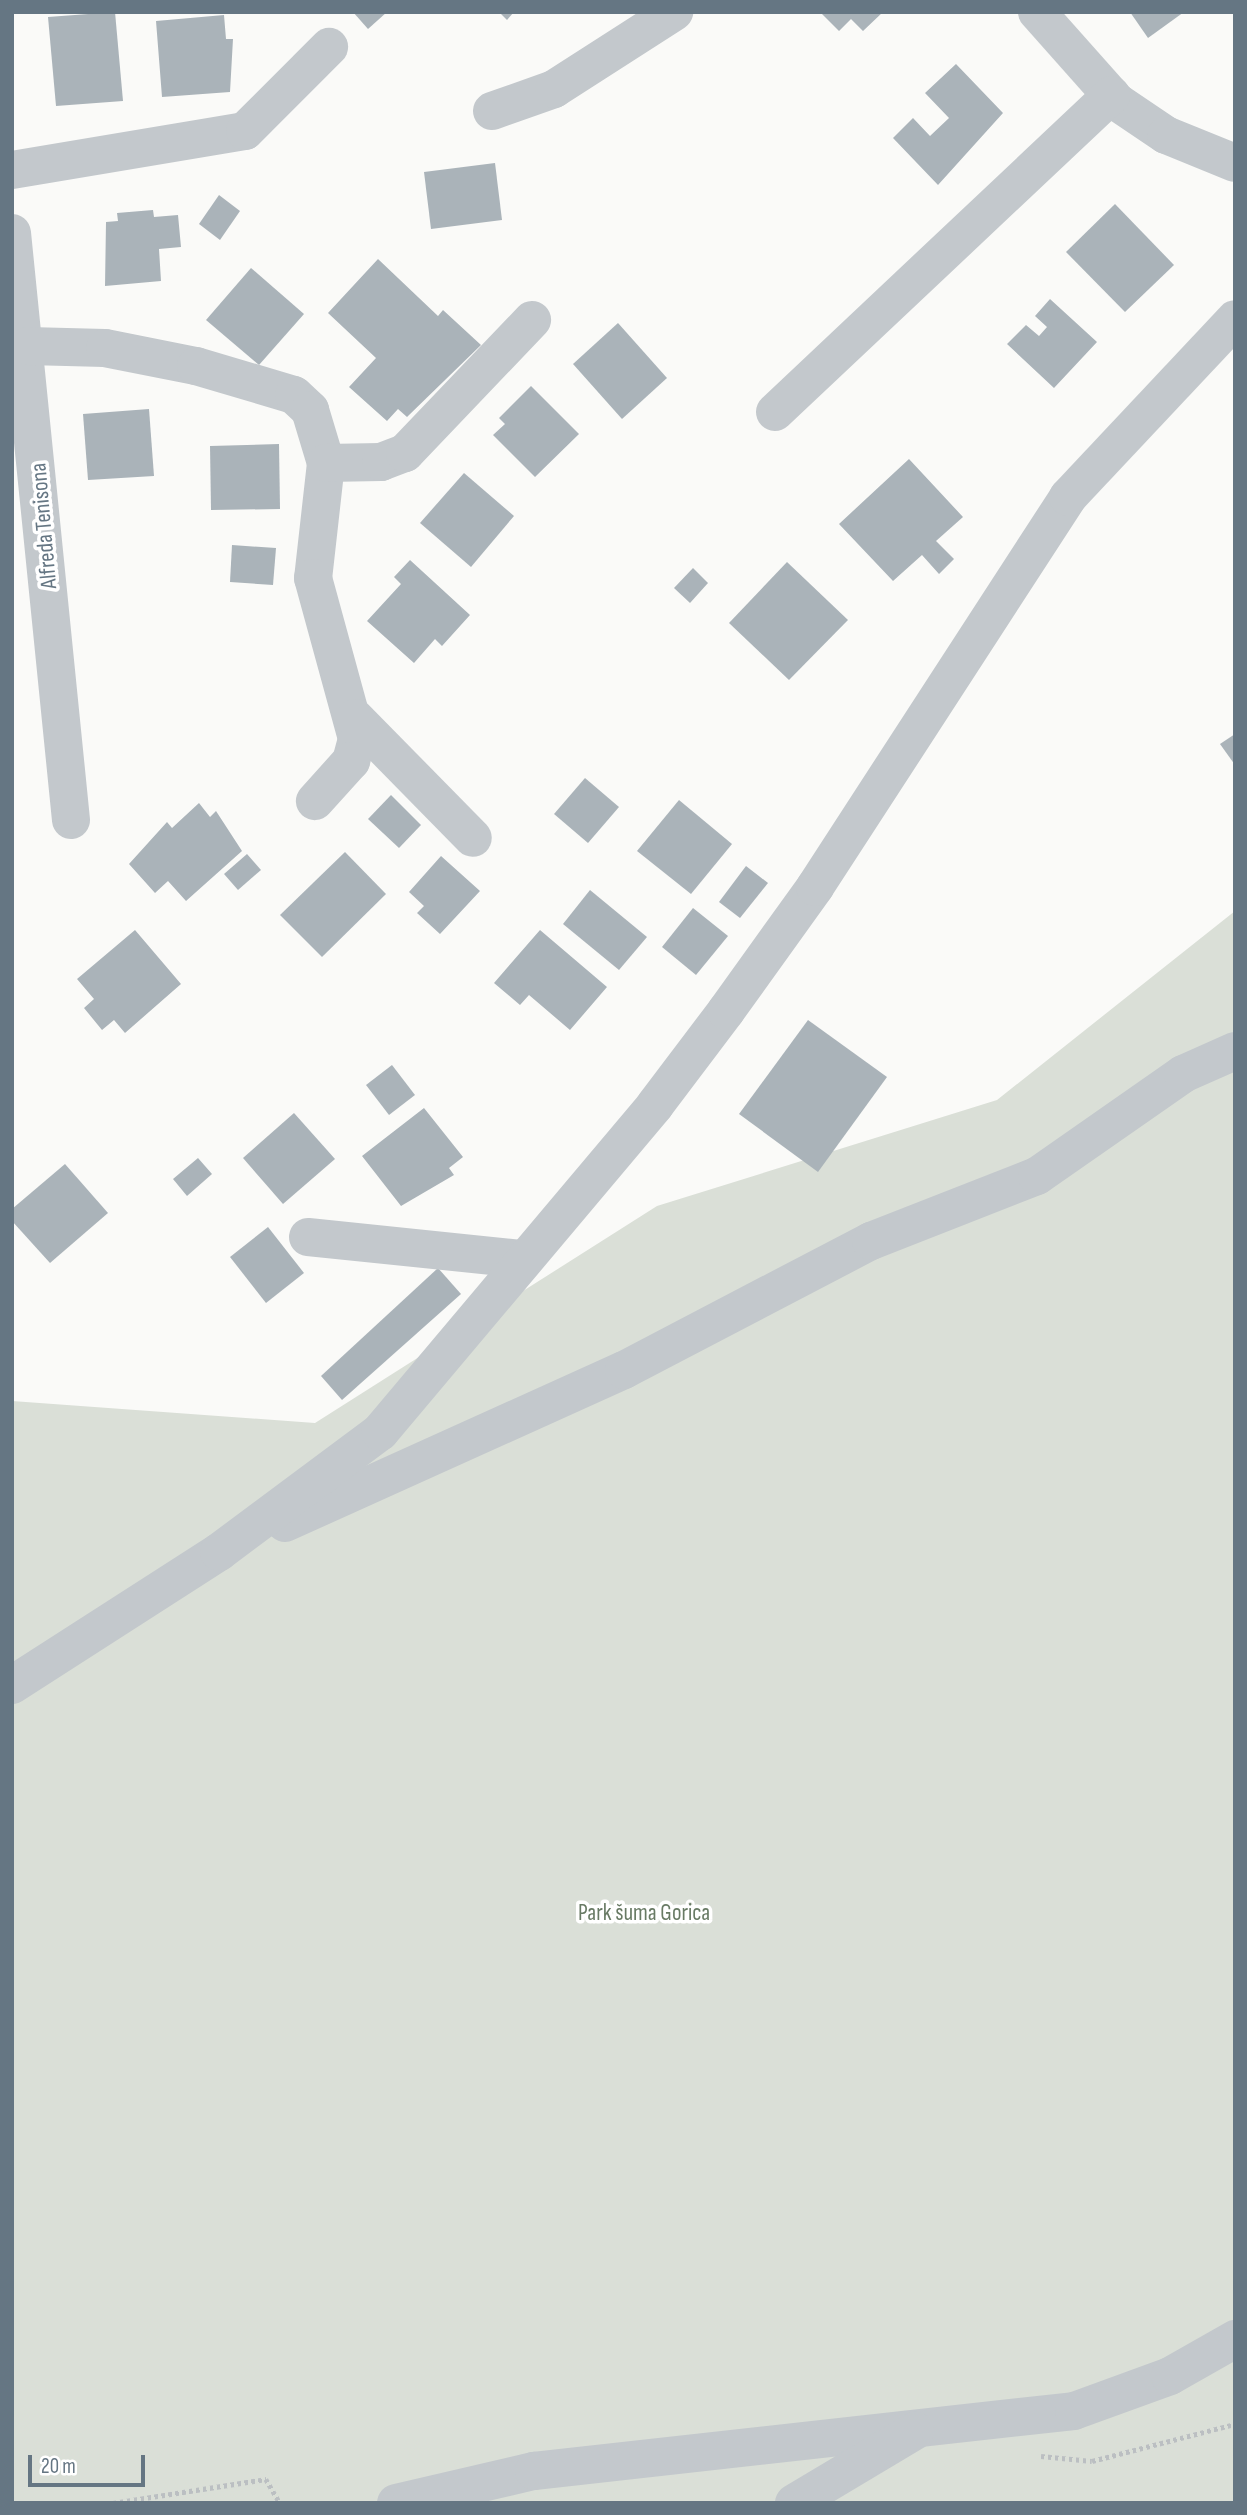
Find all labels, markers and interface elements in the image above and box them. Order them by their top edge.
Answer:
street label: Alfreda Tenisona [25,462,63,590]
park label: Park šuma Gorica [578,1899,710,1927]
scale bar [32,2442,149,2486]
text: 20 m [41,2454,76,2479]

